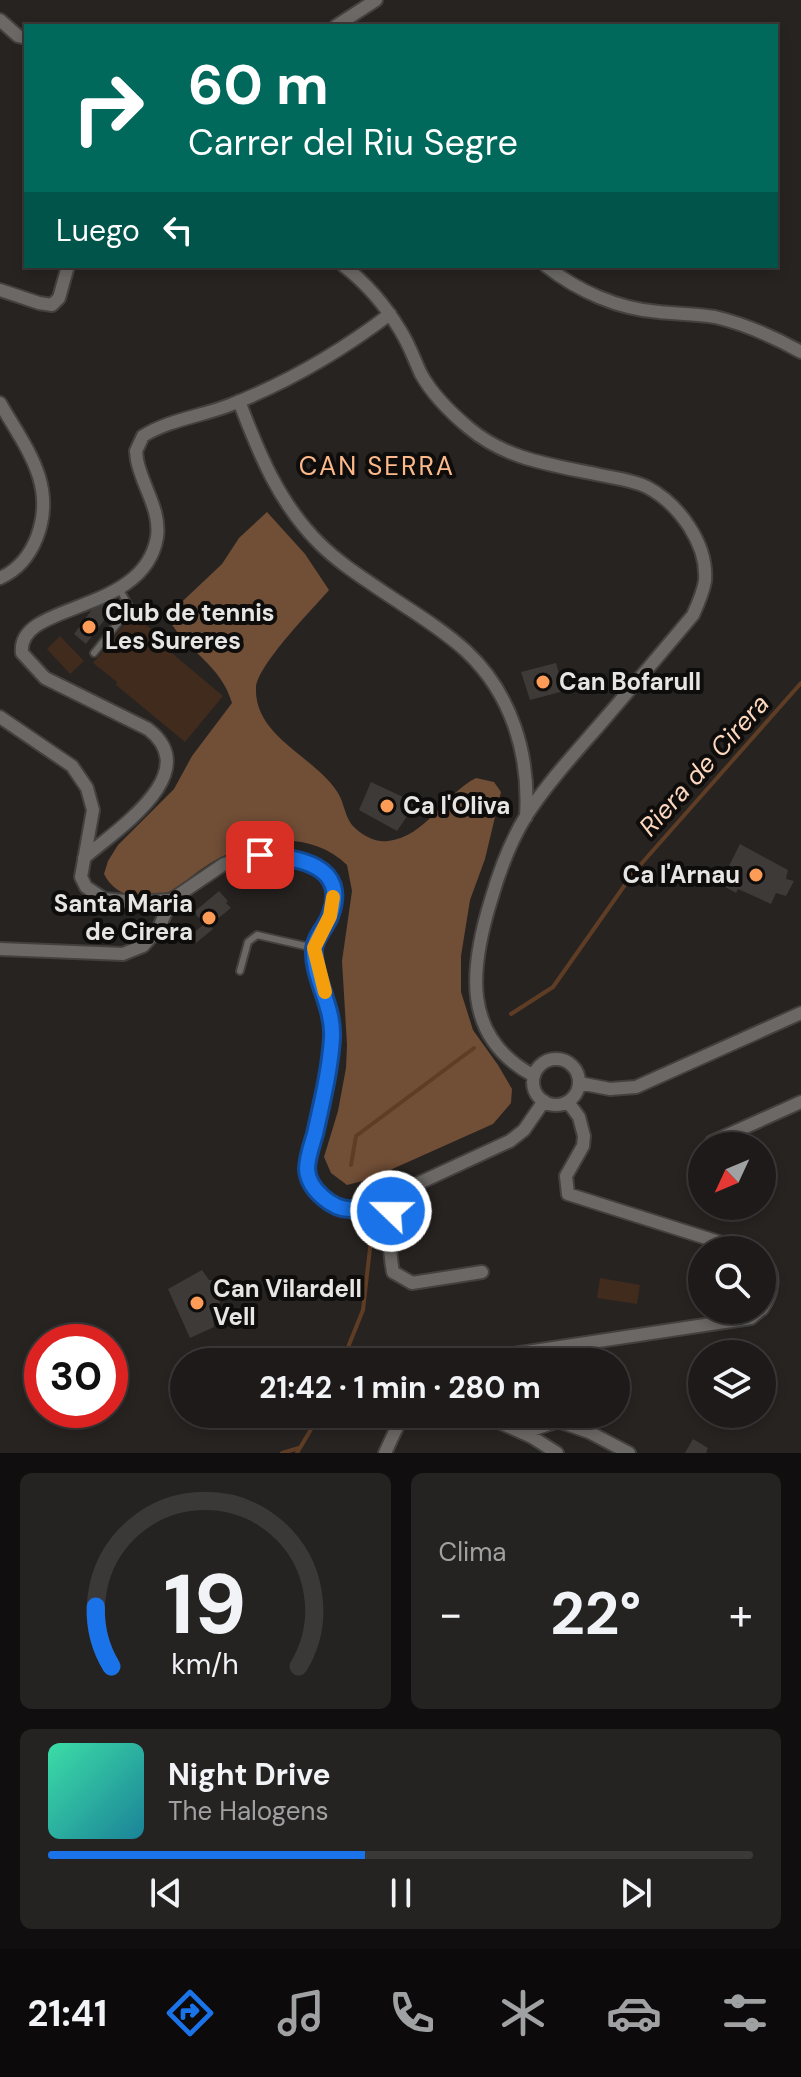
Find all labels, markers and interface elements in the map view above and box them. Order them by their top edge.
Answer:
text: 60 m [188,48,329,121]
icon: right [56,56,160,160]
text: Carrer del Riu Segre [188,119,518,166]
icon: left [156,208,200,252]
text: Luego [56,211,140,250]
district label: CAN SERRA [299,449,455,483]
place label: Club de tennis Les Sureres [105,597,275,656]
marker: Club de tennis Les Sureres [80,618,98,636]
place label: Can Bofarull [559,666,701,697]
marker: Can Bofarull [534,673,552,691]
water label: Riera de Cirera [631,687,777,843]
place label: Ca l'Oliva [403,790,510,821]
marker: Ca l'Oliva [378,797,396,815]
pin [226,821,294,889]
icon: arrive [238,833,282,877]
place label: Ca l'Arnau [623,859,740,890]
marker: Ca l'Arnau [747,866,765,884]
place label: Santa Maria de Cirera [54,888,193,947]
marker: Santa Maria de Cirera [200,909,218,927]
north arrow [688,1132,776,1220]
map controls [688,1132,776,1428]
position arrow [349,1169,433,1253]
button: search [688,1236,776,1324]
place label: Can Vilardell Vell [213,1273,362,1332]
marker: Can Vilardell Vell [188,1294,206,1312]
speed limit sign: 30 [24,1324,128,1428]
button: layers [688,1340,776,1428]
text: 21:42 · 1 min · 280 m [259,1368,541,1407]
text: Clima [439,1535,507,1569]
text: 19 [164,1550,247,1659]
text: 22° [550,1574,641,1653]
text: − [439,1585,463,1643]
text: + [729,1585,753,1643]
text: km/h [171,1646,239,1683]
text: Night Drive [168,1755,331,1794]
text: The Halogens [168,1794,328,1828]
icon: previous [144,1871,188,1915]
icon: pause [379,1871,423,1915]
icon: next [614,1871,658,1915]
icon: directions [162,1985,218,2041]
icon: music [273,1985,329,2041]
icon: phone [384,1985,440,2041]
icon: climate [495,1985,551,2041]
icon: car [606,1985,662,2041]
icon: filters [717,1985,773,2041]
text: 21:41 [28,1990,107,2037]

